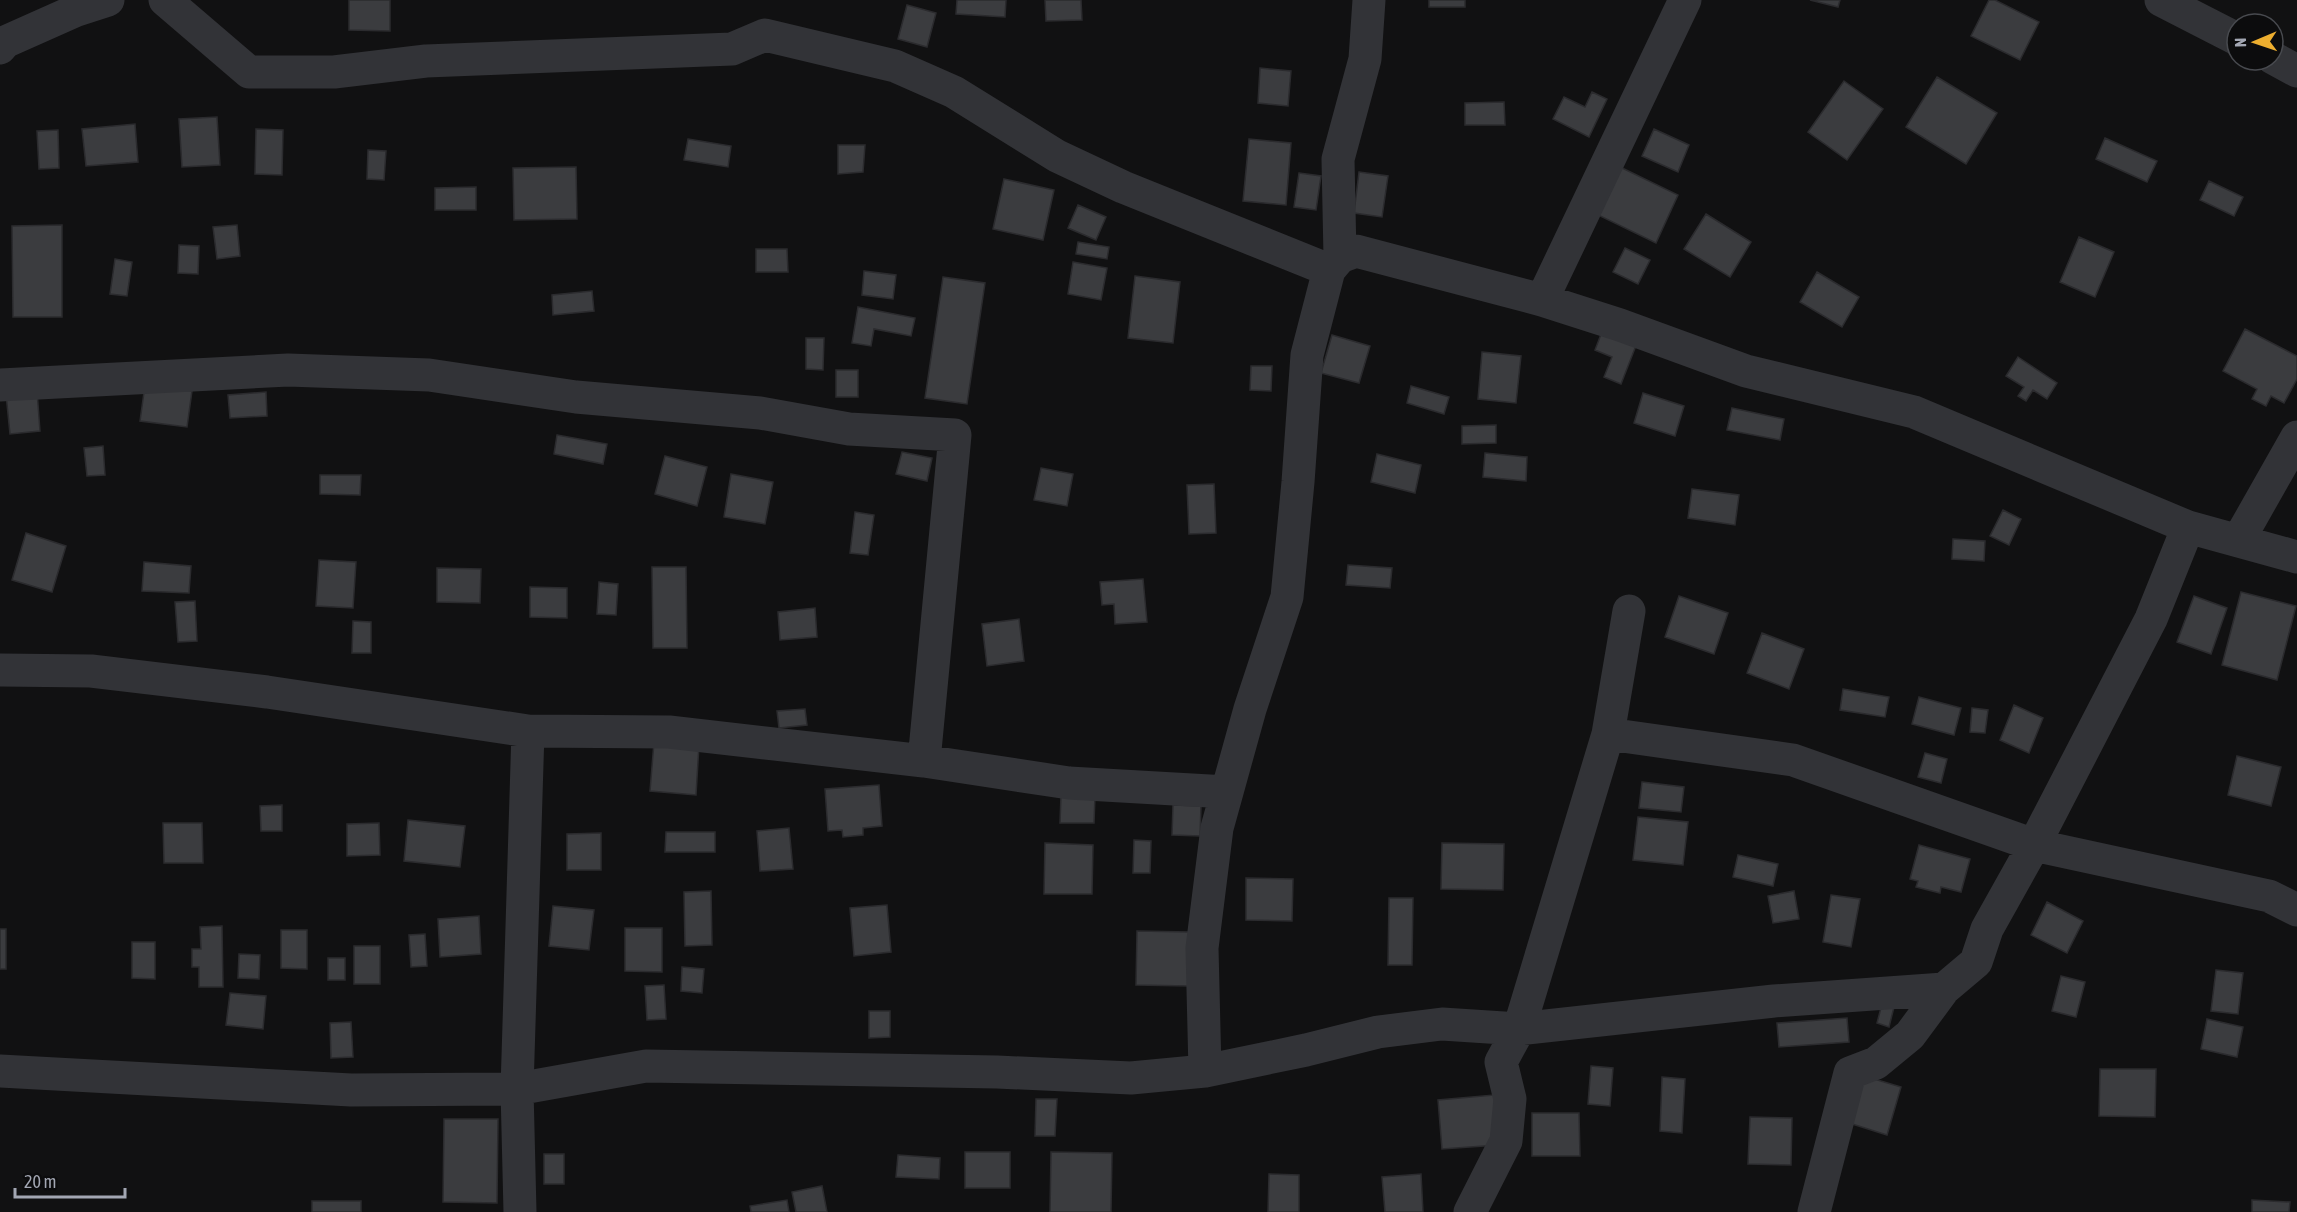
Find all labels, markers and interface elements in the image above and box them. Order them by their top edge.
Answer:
north arrow [2225,12,2285,72]
text: N [2231,37,2249,48]
scale bar [15,1161,124,1199]
text: 20 m [24,1171,56,1192]

